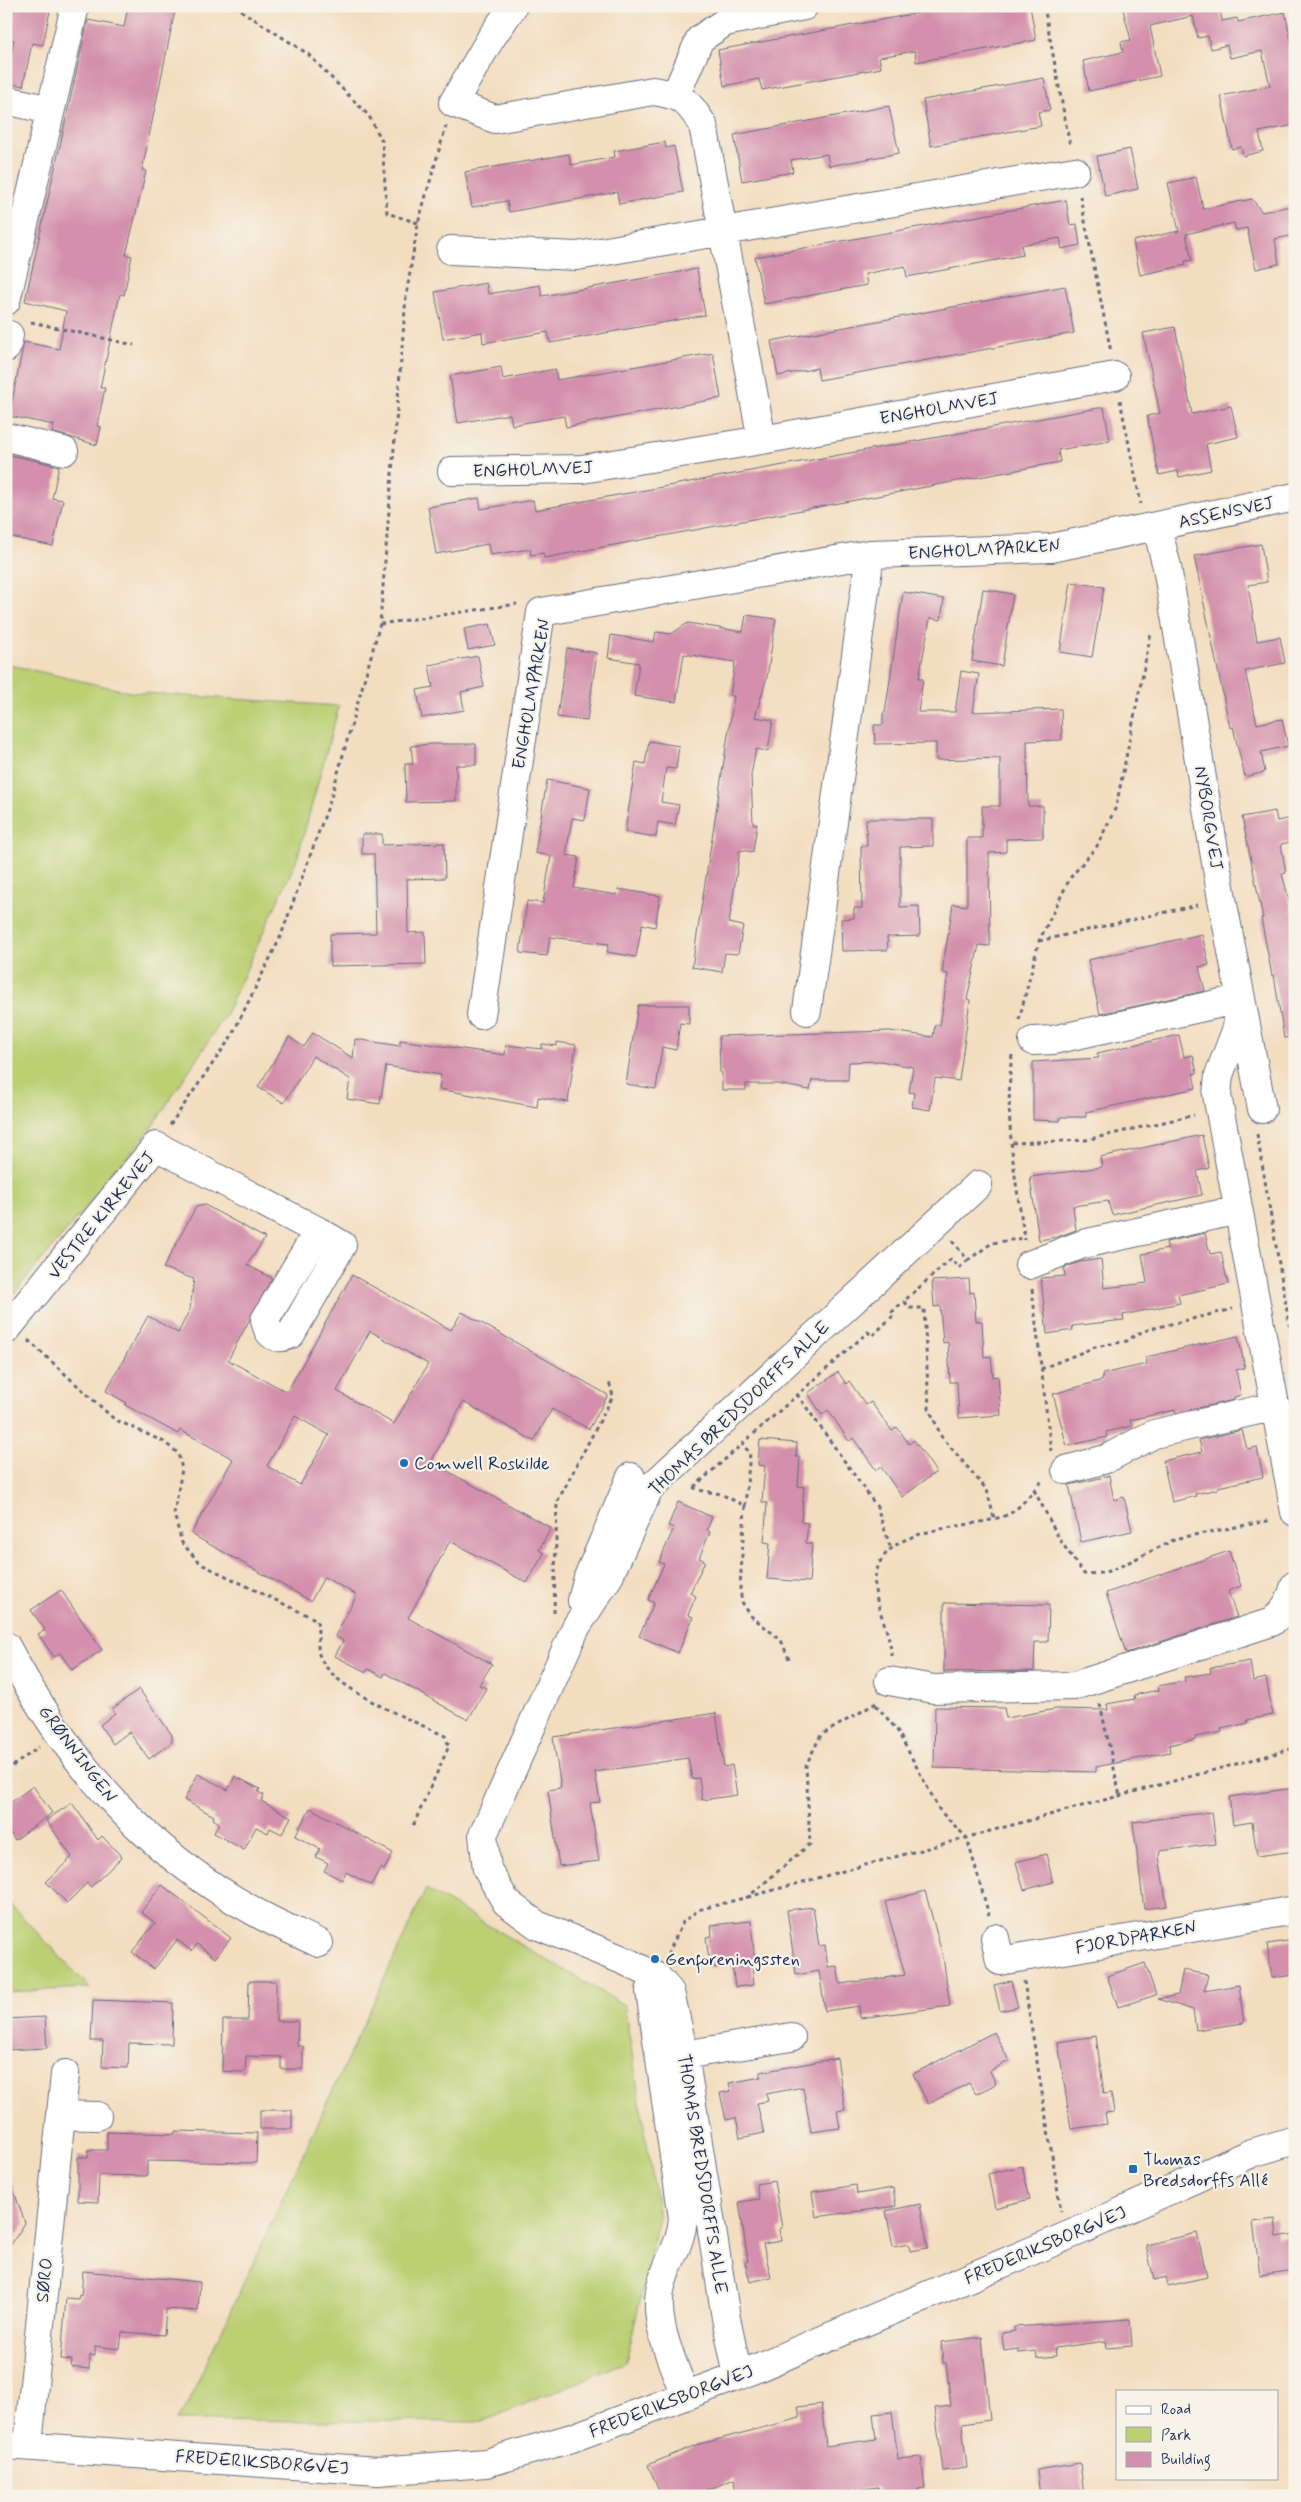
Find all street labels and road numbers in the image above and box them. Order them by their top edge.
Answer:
street label: ENGHOLMVEJ [878,387,1001,431]
street label: ENGHOLMVEJ [472,456,594,484]
street label: ASSENSVEJ [1176,491,1276,535]
street label: ENGHOLMPARKEN [907,534,1061,566]
street label: ENGHOLMPARKEN [507,617,557,771]
street label: NYBORGVEJ [1188,764,1228,872]
street label: VESTRE KIRKEVEJ [43,1146,161,1285]
street label: THOMAS BREDSDORFFS ALLE [644,1316,836,1502]
street label: GRØNNINGEN [33,1701,122,1808]
street label: FJORDPARKEN [1074,1916,1199,1960]
street label: THOMAS BREDSDORFFS ALLE [671,2052,733,2296]
street label: FREDERIKSBORGVEJ [961,2201,1130,2291]
street label: SØRO [31,2257,59,2304]
street label: FREDERIKSBORGVEJ [586,2360,757,2444]
street label: FREDERIKSBORGVEJ [174,2445,349,2481]

